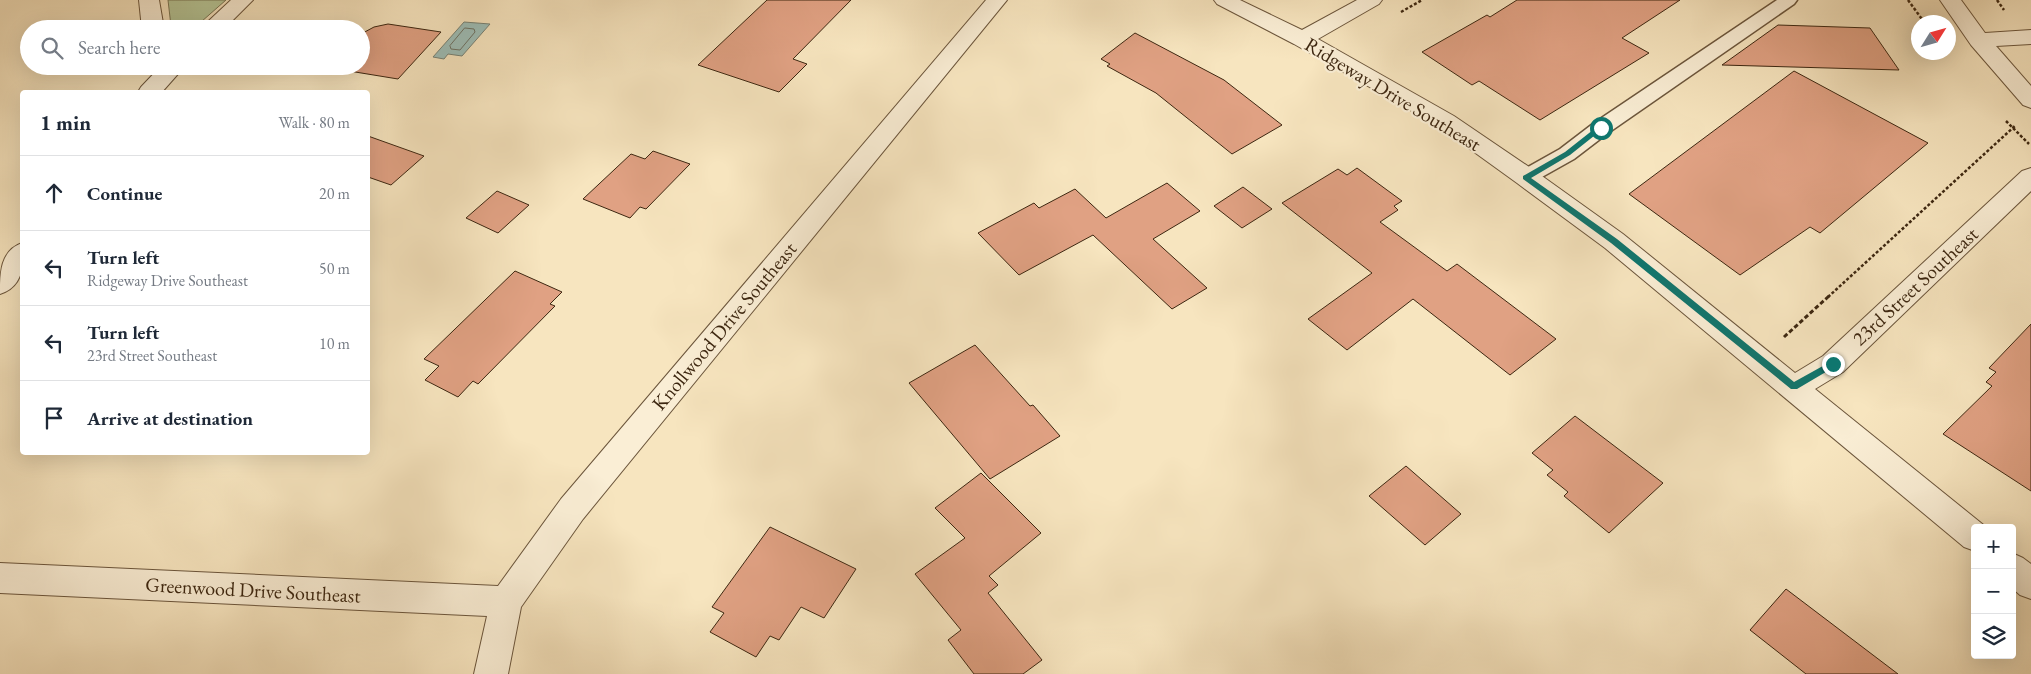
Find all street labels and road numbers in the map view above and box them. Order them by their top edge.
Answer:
street label: Ridgeway Drive Southeast [1300,31,1487,157]
street label: 23rd Street Southeast [1847,220,1984,351]
street label: Knollwood Drive Southeast [646,236,803,416]
street label: Greenwood Drive Southeast [145,571,362,609]

